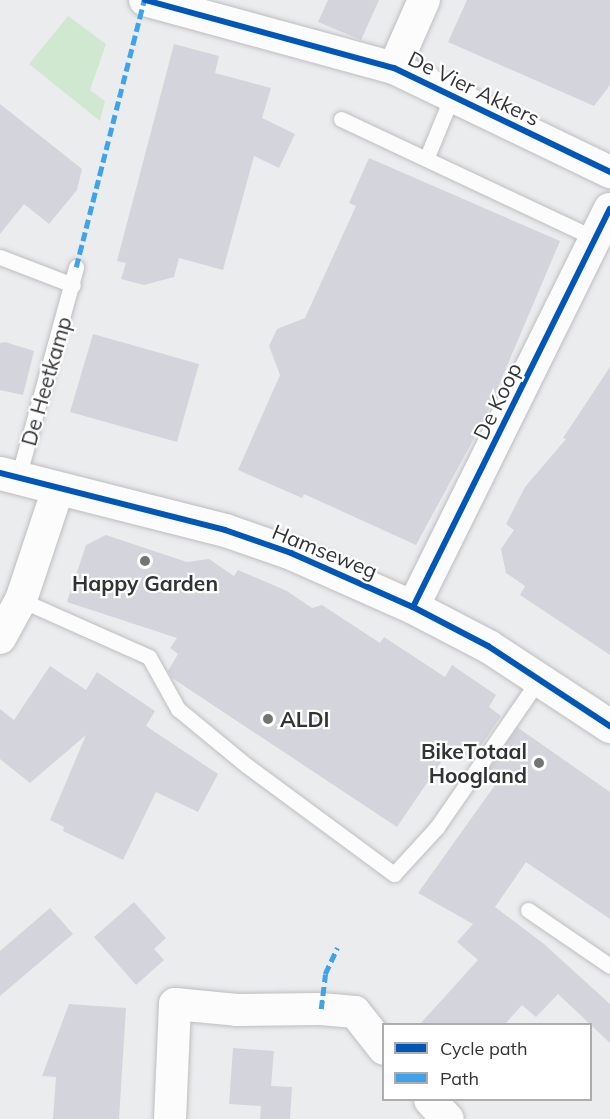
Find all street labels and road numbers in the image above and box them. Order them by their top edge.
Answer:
street label: De Vier Akkers [404,45,544,131]
street label: De Heetkamp [16,313,76,449]
street label: De Koop [468,359,526,443]
street label: Hamseweg [269,519,381,583]

